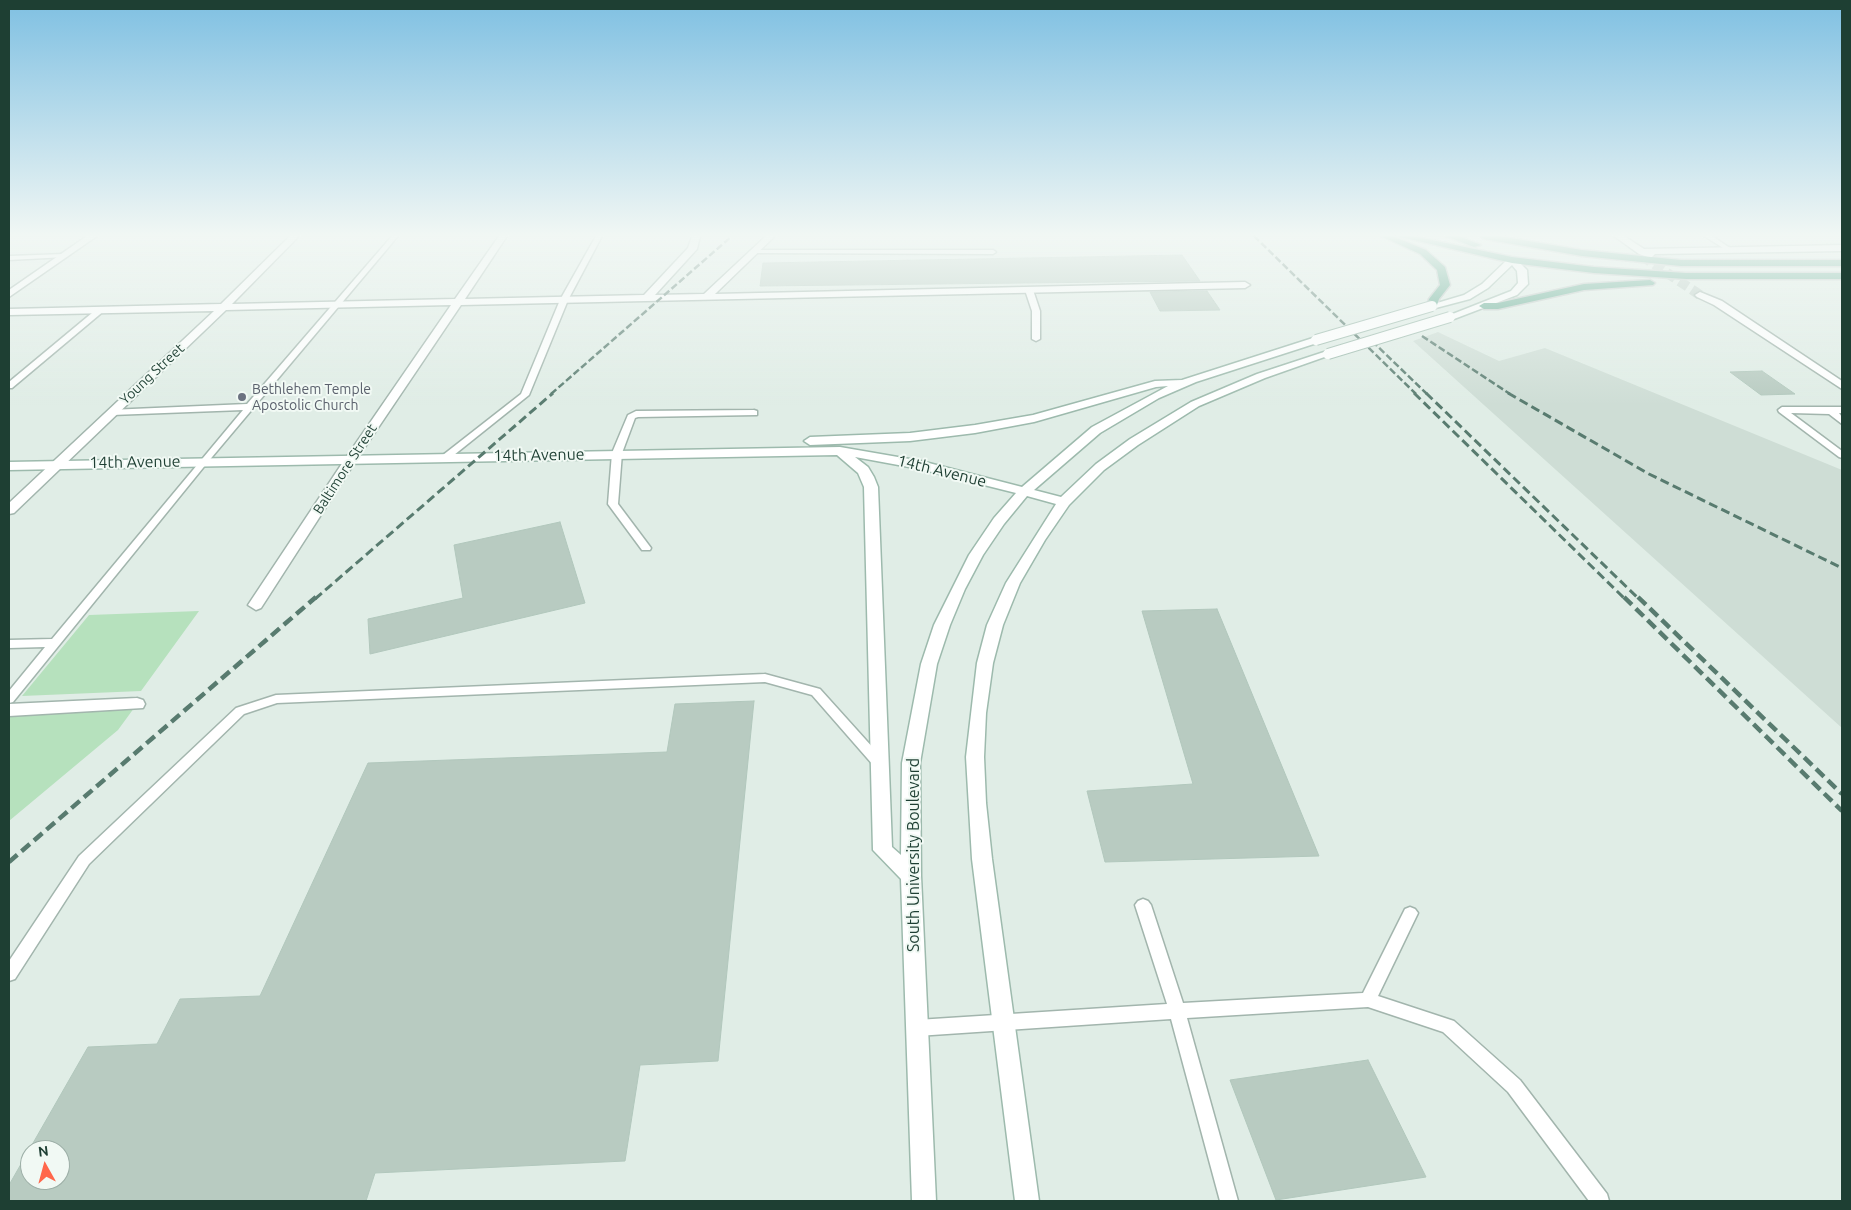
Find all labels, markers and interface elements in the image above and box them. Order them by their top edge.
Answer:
street label: Young Street [116,340,188,408]
place label: Bethlehem Temple Apostolic Church [252,381,371,414]
marker: Bethlehem Temple Apostolic Church [236,391,248,403]
street label: Baltimore Street [310,421,380,517]
street label: 14th Avenue [493,445,585,465]
street label: 14th Avenue [896,451,988,491]
street label: 14th Avenue [89,452,181,472]
street label: South University Boulevard [904,758,924,952]
north arrow [20,1140,70,1190]
text: N [37,1143,49,1160]

